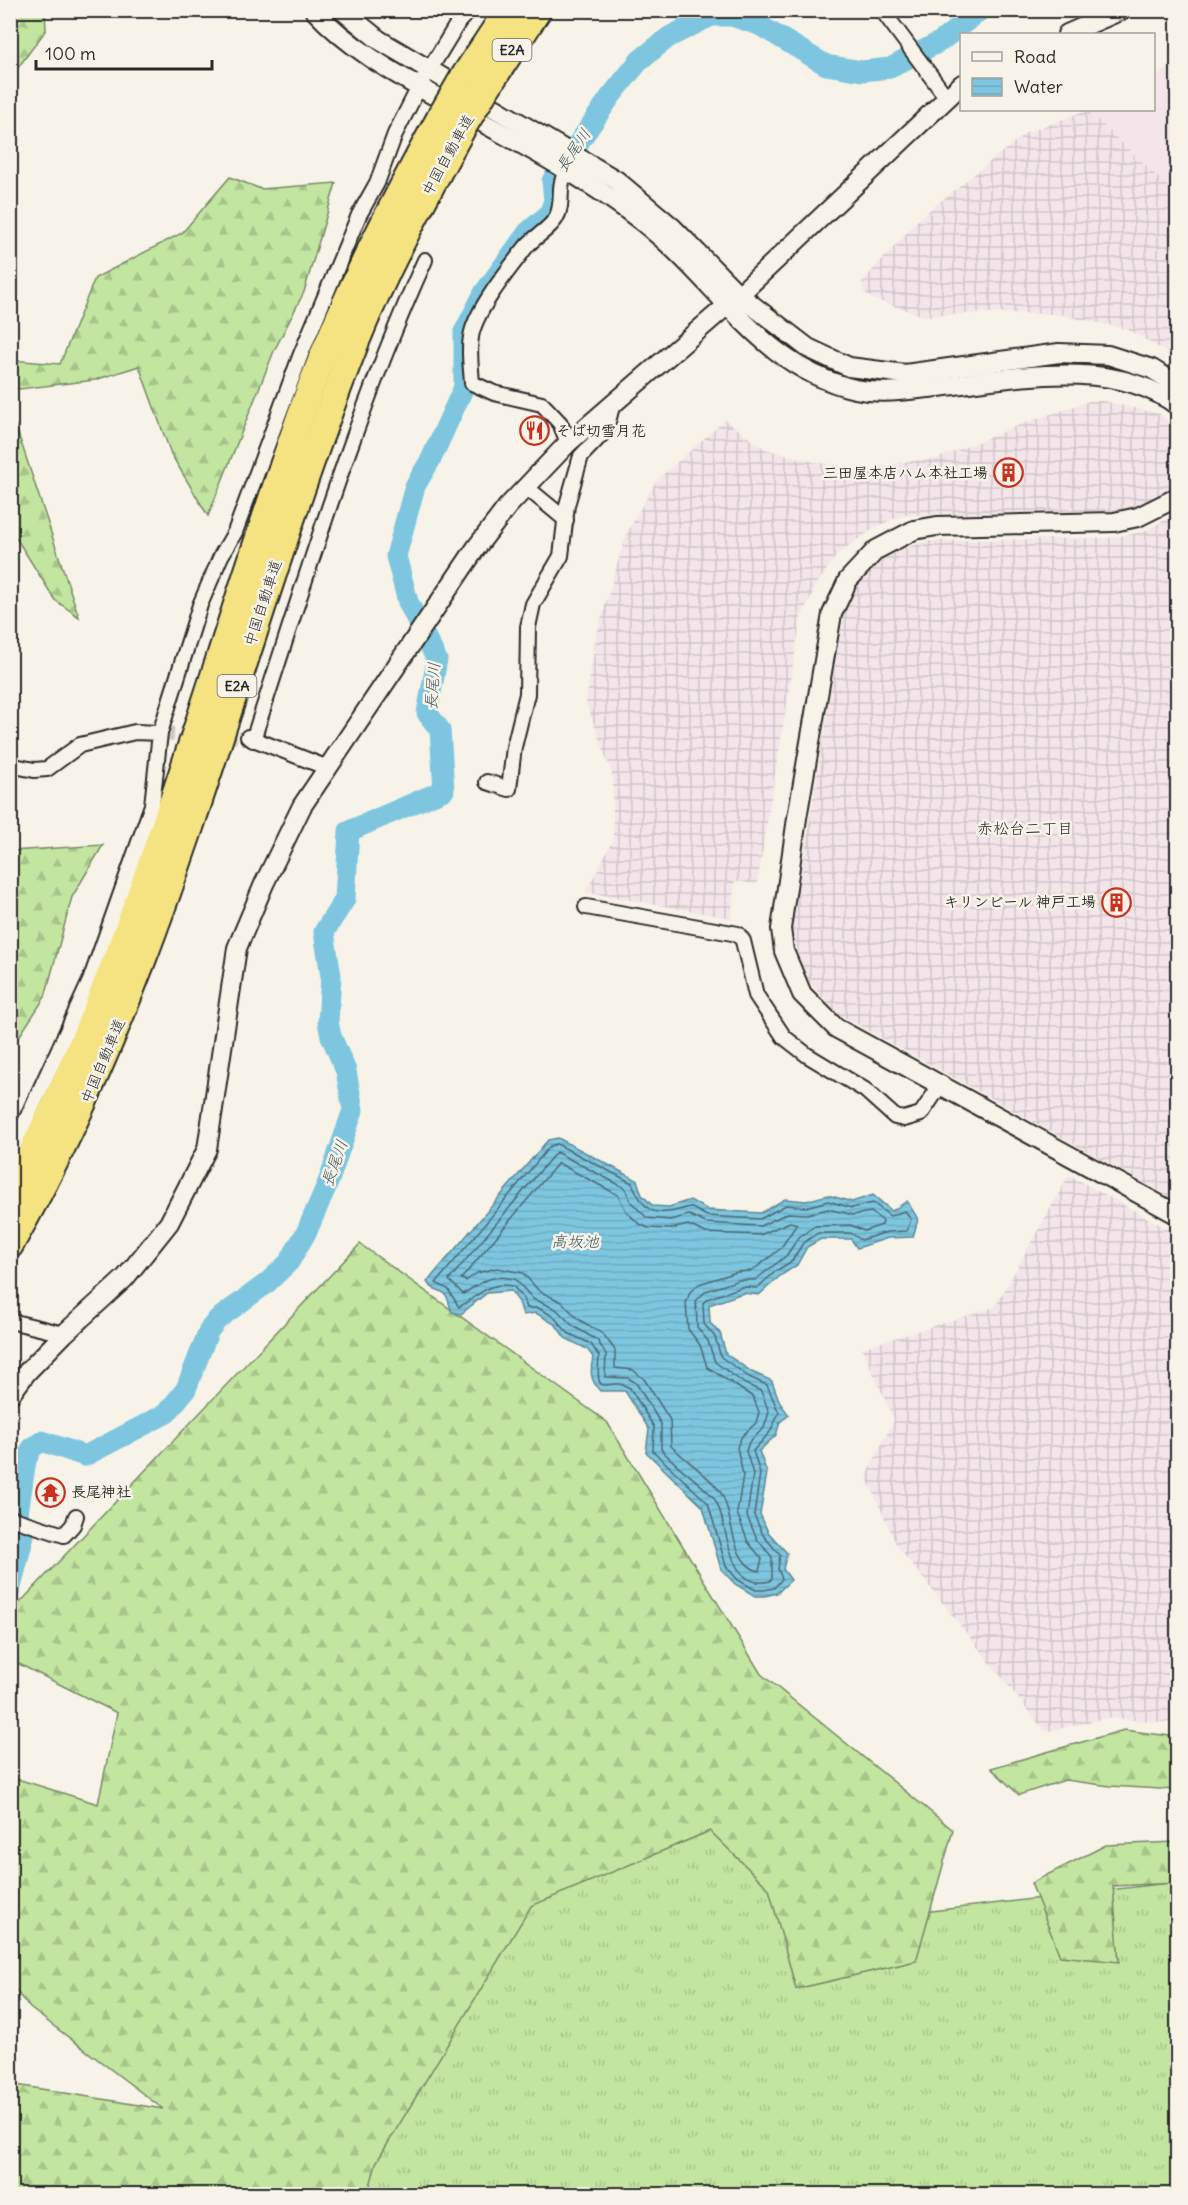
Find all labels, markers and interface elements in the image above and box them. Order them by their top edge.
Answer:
scale bar [36,33,212,71]
legend [960,33,1155,111]
road number: E2A [492,39,532,61]
text: 100 m [45,42,96,65]
text: Road [1014,45,1057,68]
text: Water [1014,75,1064,98]
street label: 中国自動車道 [417,111,478,199]
water label: 長尾川 [551,125,595,175]
restaurant icon: そば切雪月花 [519,415,551,447]
place label: そば切雪月花 [556,421,646,440]
building icon: 三田屋本店ハム本社工場 [993,457,1025,489]
place label: 三田屋本店ハム本社工場 [823,463,988,482]
street label: 中国自動車道 [240,557,285,649]
water label: 長尾川 [420,661,444,711]
road number: E2A [218,675,256,697]
district label: 赤松台二丁目 [977,818,1073,838]
building icon: キリンビール 神戸工場 [1101,886,1133,918]
place label: キリンビール 神戸工場 [944,892,1096,911]
street label: 中国自動車道 [76,1016,129,1106]
water label: 長尾川 [316,1137,352,1189]
water label: 高坂池 [551,1231,600,1251]
temple icon: 長尾神社 [34,1476,66,1508]
place label: 長尾神社 [71,1482,131,1501]

